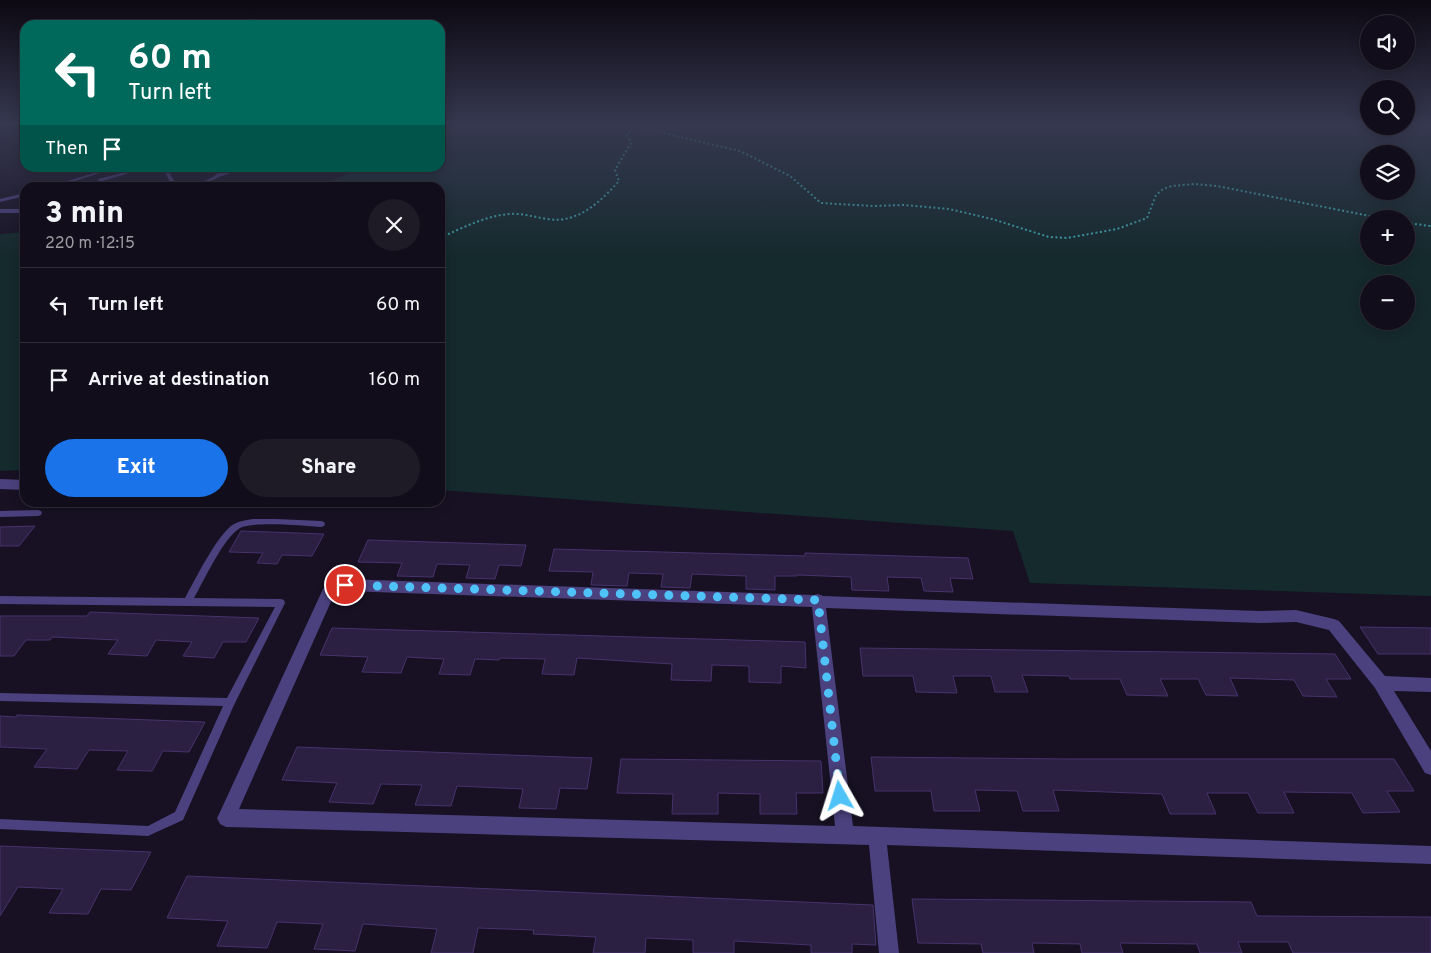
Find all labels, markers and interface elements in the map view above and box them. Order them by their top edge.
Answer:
map controls [1360,15,1415,330]
button: sound [1360,15,1415,70]
text: 60 m [128,37,212,81]
icon: left [45,40,110,105]
text: Turn left [128,80,211,107]
button: search [1360,80,1415,135]
icon: arrive [98,135,126,163]
text: Then [45,137,88,161]
button: layers [1360,145,1415,200]
text: 3 min [45,196,124,233]
button: close [368,199,420,251]
button: + [1360,210,1415,265]
text: 220 m · 12:15 [45,234,135,254]
button: − [1360,275,1415,330]
icon: left [45,291,73,319]
text: Turn left [88,293,164,317]
text: 60 m [376,293,420,317]
icon: arrive [45,366,73,394]
text: Arrive at destination [88,368,269,392]
text: 160 m [369,368,420,392]
button: Exit [45,439,228,497]
button: Share [238,439,420,497]
pin [324,564,366,606]
icon: arrive [331,571,359,599]
position arrow [813,769,865,821]

